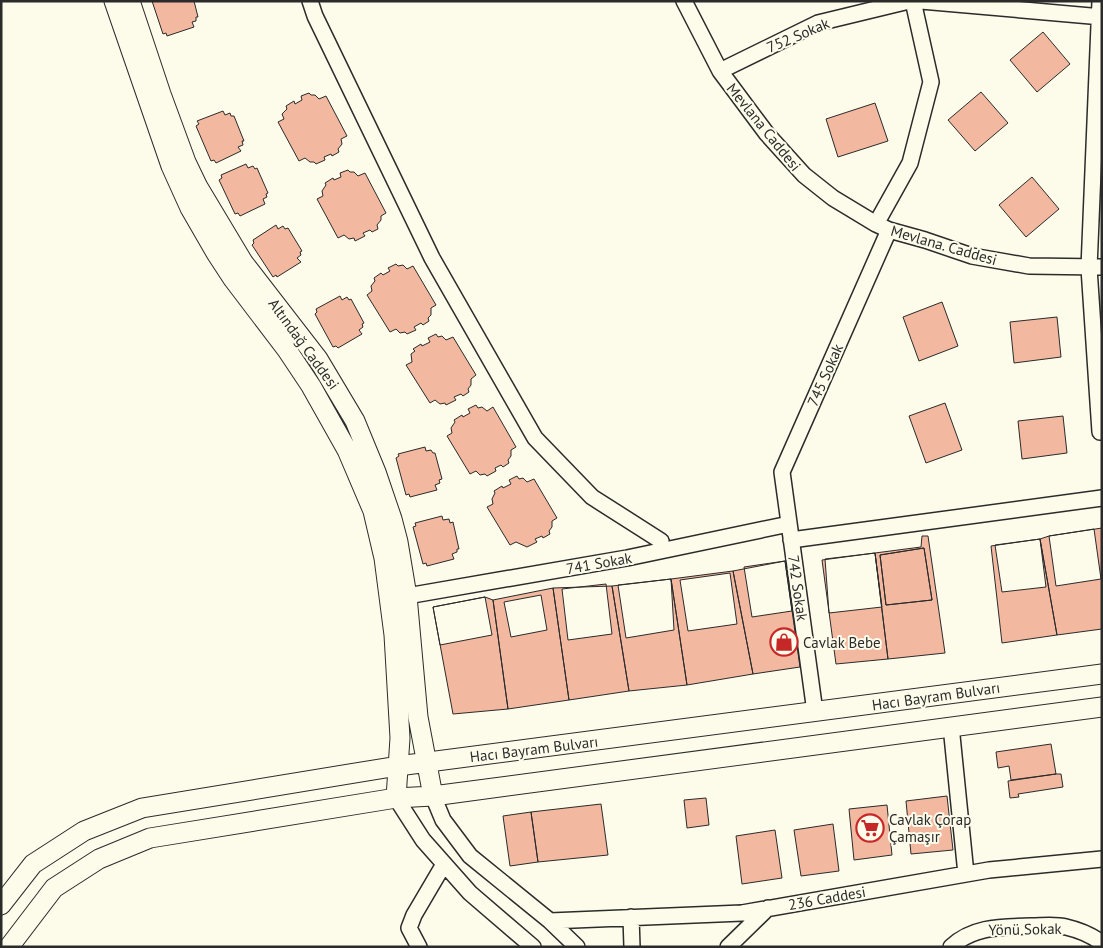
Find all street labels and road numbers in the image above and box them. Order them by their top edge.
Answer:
street label: 752 Sokak [764,13,833,57]
street label: Mevlana Caddesi [723,79,805,175]
street label: Mevlana. Caddesi [889,221,999,269]
street label: Altındağ Caddesi [265,295,343,393]
street label: 745 Sokak [803,340,847,409]
street label: 741 Sokak [565,548,634,578]
street label: 742 Sokak [784,554,812,623]
street label: Hacı Bayram Bulvarı [871,678,1001,714]
street label: Hacı Bayram Bulvarı [469,732,599,766]
street label: 236 Caddesi [787,882,867,914]
street label: Yönü Sokak [988,919,1063,939]

